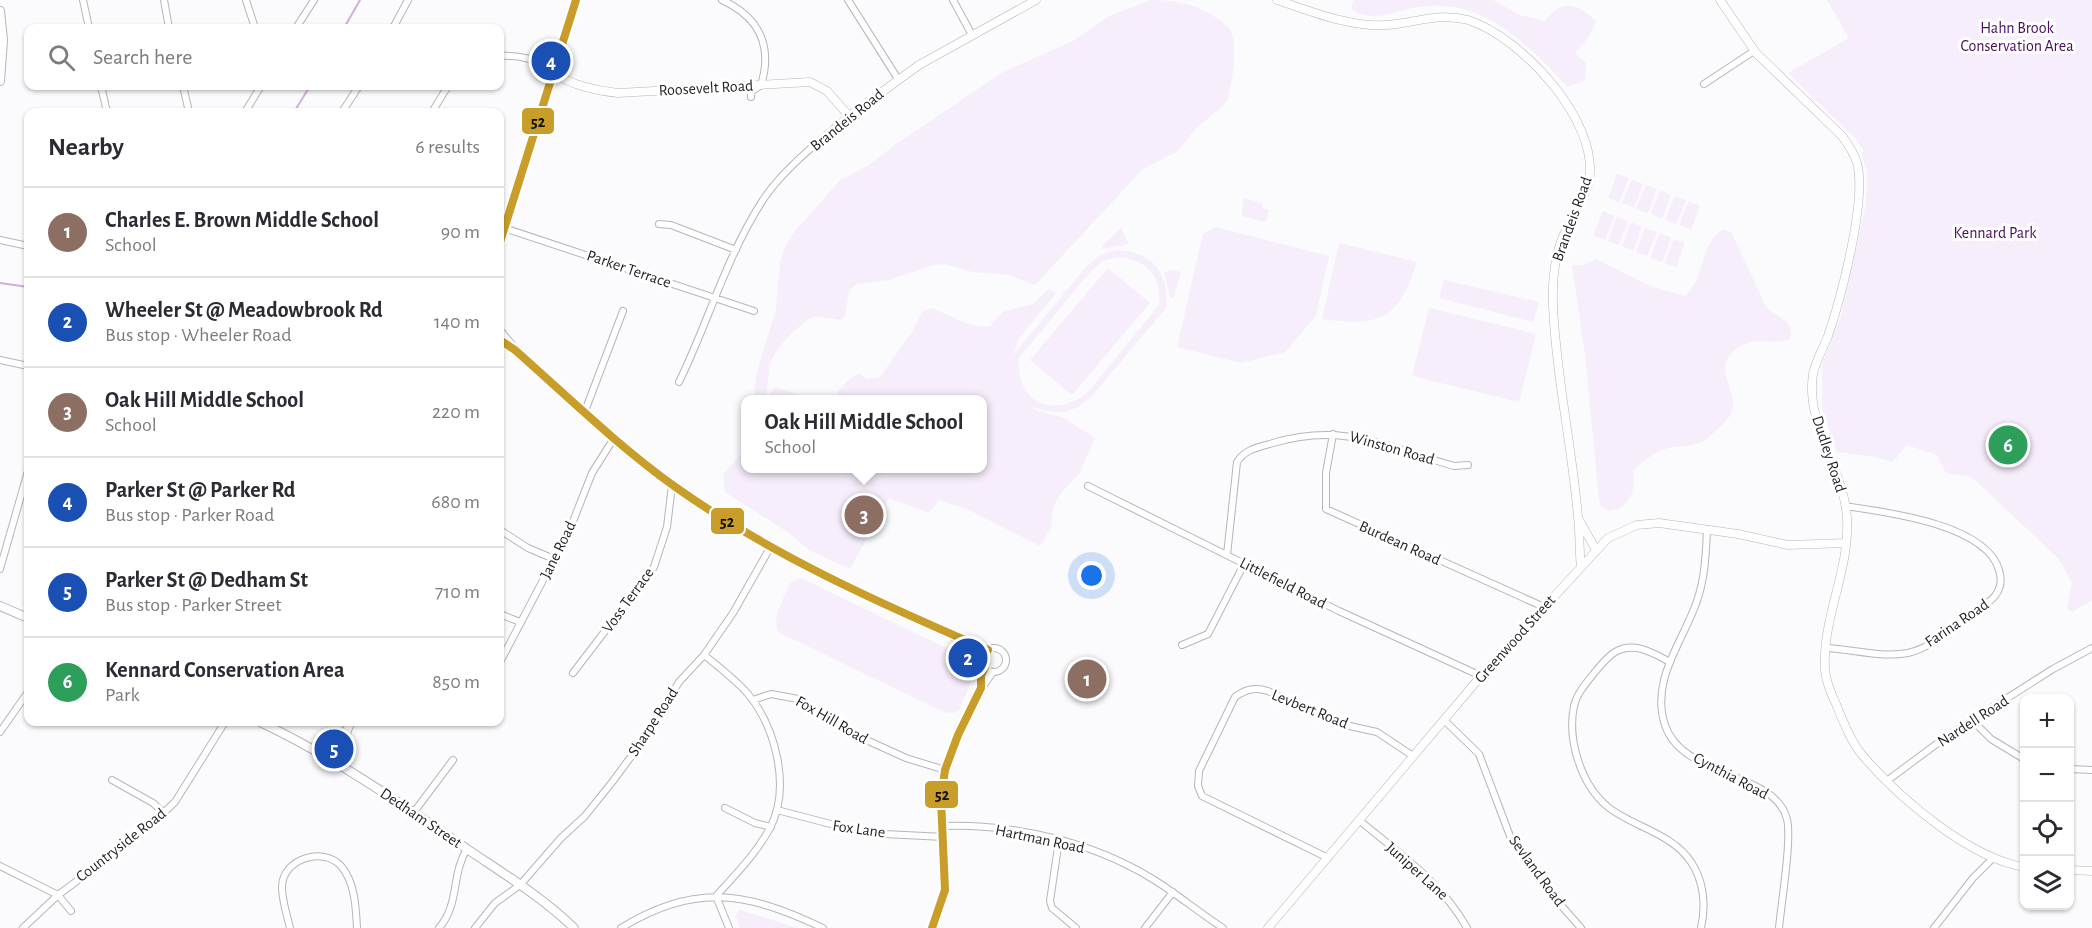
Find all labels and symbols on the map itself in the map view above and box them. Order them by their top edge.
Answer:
park label: Hahn Brook Conservation Area [1960,20,2074,54]
pin: 4 [532,38,570,84]
street label: Roosevelt Road [658,78,754,98]
street label: Brandeis Road [807,86,887,154]
line badge: 52 [521,107,555,135]
text: 52 [531,114,546,130]
street label: Brandeis Road [1549,175,1595,263]
park label: Kennard Park [1953,225,2037,241]
street label: Parker Terrace [585,247,673,291]
street label: Dudley Road [1808,414,1849,495]
pin: 6 [1988,422,2028,468]
street label: Winston Road [1348,428,1436,468]
pin: 3 [844,492,884,538]
line badge: 52 [710,507,745,535]
text: 52 [720,514,735,530]
street label: Burdean Road [1357,518,1443,568]
street label: Jane Road [537,519,579,581]
street label: Littlefield Road [1237,554,1329,612]
your location [1077,561,1106,590]
street label: Voss Terrace [599,565,657,635]
street label: Greenwood Street [1472,592,1558,686]
street label: Farina Road [1922,596,1992,650]
pin: 2 [948,636,988,680]
pin: 1 [1068,656,1106,702]
street label: Sharpe Road [625,685,681,759]
street label: Levbert Road [1269,686,1351,732]
street label: Nardell Road [1935,692,2011,750]
street label: Fox Hill Road [793,693,871,747]
pin: 5 [314,726,354,771]
street label: Cynthia Road [1690,750,1771,803]
line badge: 52 [924,780,959,809]
street label: Dedham Street [377,785,465,851]
text: 52 [935,787,950,803]
street label: Countryside Road [73,805,170,886]
street label: Fox Lane [832,817,886,841]
street label: Hartman Road [994,822,1086,856]
street label: Sevland Road [1506,832,1568,910]
street label: Juniper Lane [1383,839,1451,903]

